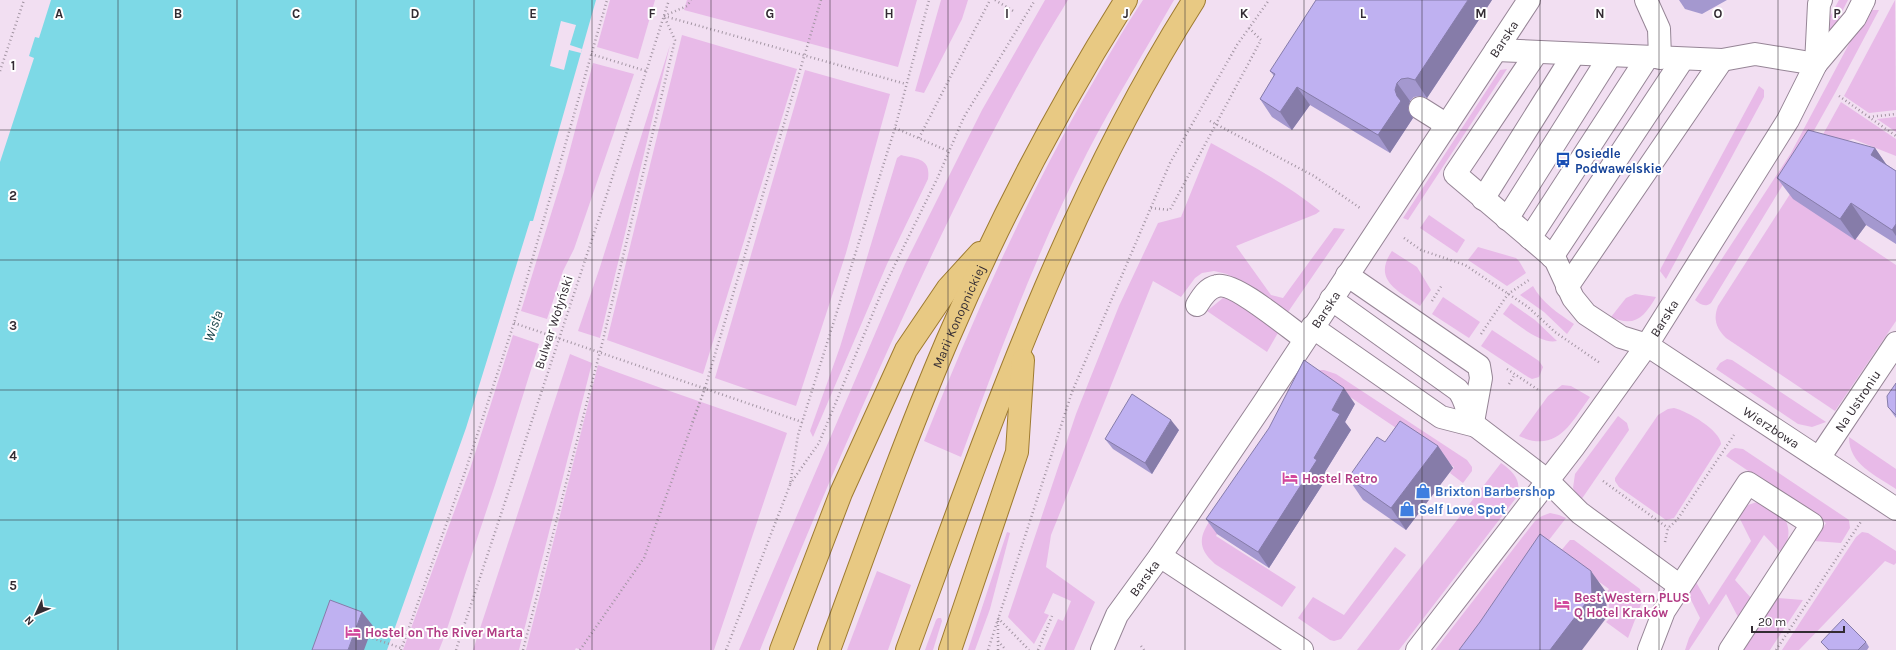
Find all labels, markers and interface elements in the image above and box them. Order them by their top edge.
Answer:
text: A [55,6,63,21]
text: B [174,6,182,21]
text: C [292,6,300,21]
text: D [411,6,420,21]
text: E [529,6,537,21]
text: F [648,6,656,21]
text: G [766,6,774,21]
text: H [884,6,894,21]
text: I [1005,6,1009,21]
text: J [1123,6,1129,21]
text: K [1240,6,1249,21]
text: L [1360,6,1367,21]
text: M [1475,6,1487,21]
text: N [1595,6,1605,21]
text: O [1714,6,1723,21]
text: P [1833,6,1841,21]
street label: Barska [1486,18,1522,60]
text: 1 [11,58,15,73]
place label: Osiedle Podwawelskie [1575,146,1662,176]
bus stop icon: Osiedle Podwawelskie [1554,151,1572,169]
text: 2 [9,188,17,203]
street label: Marii Konopnickiej [929,262,988,370]
street label: Bulwar Wołyński [531,273,576,371]
street label: Barska [1308,288,1343,331]
street label: Barska [1647,297,1682,340]
water label: Wisła [200,308,227,344]
text: 3 [9,318,17,333]
street label: Na Ustroniu [1832,367,1884,435]
street label: Wierzbowa [1740,403,1802,451]
text: 4 [9,448,17,463]
hotel icon: Hostel Retro [1281,469,1299,487]
place label: Hostel Retro [1302,471,1378,486]
shop icon: Brixton Barbershop [1414,482,1432,500]
place label: Brixton Barbershop [1435,484,1555,499]
shop icon: Self Love Spot [1398,500,1416,518]
place label: Self Love Spot [1419,502,1506,517]
street label: Barska [1126,557,1163,599]
text: 5 [9,578,17,593]
place label: Best Western PLUS Q Hotel Kraków [1574,590,1690,620]
north arrow [16,594,56,634]
hotel icon: Best Western PLUS Q Hotel Kraków [1553,595,1571,613]
scale bar [1752,608,1844,634]
text: N [22,613,37,628]
text: 20 m [1758,615,1786,629]
hotel icon: Hostel on The River Marta [344,623,362,641]
place label: Hostel on The River Marta [365,625,523,640]

